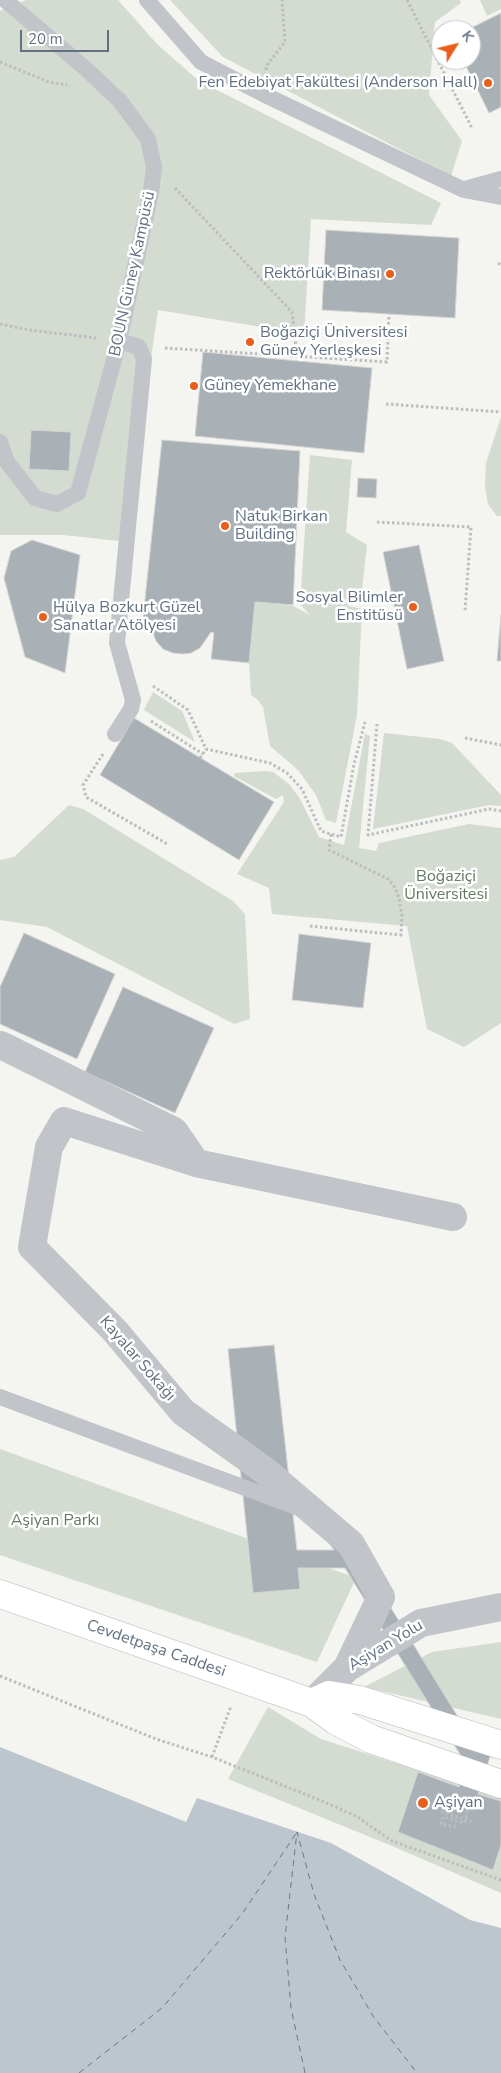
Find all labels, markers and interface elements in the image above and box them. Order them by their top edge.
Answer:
scale bar [22,20,111,52]
north arrow [431,20,481,70]
text: K [457,27,478,46]
text: 20 m [28,29,63,49]
place label: Fen Edebiyat Fakültesi (Anderson Hall) [199,73,478,93]
marker: Fen Edebiyat Fakültesi (Anderson Hall) [482,77,494,89]
street label: BOUN Güney Kampüsü [106,190,160,358]
place label: Rektörlük Binası [264,264,380,284]
marker: Rektörlük Binası [384,268,396,280]
place label: Boğaziçi Üniversitesi Güney Yerleşkesi [260,323,407,361]
marker: Boğaziçi Üniversitesi Güney Yerleşkesi [244,336,256,348]
place label: Güney Yemekhane [204,376,337,396]
marker: Güney Yemekhane [188,380,200,392]
place label: Natuk Birkan Building [235,507,328,545]
marker: Natuk Birkan Building [219,520,231,532]
place label: Sosyal Bilimler Enstitüsü [296,588,403,626]
place label: Hülya Bozkurt Güzel Sanatlar Atölyesi [53,598,200,636]
marker: Sosyal Bilimler Enstitüsü [407,601,419,613]
marker: Hülya Bozkurt Güzel Sanatlar Atölyesi [37,611,49,623]
park label: Boğaziçi Üniversitesi [404,867,488,905]
street label: Kayalar Sokağı [95,1313,179,1405]
park label: Aşiyan Parkı [11,1511,99,1531]
street label: Cevdetpaşa Caddesi [84,1616,228,1682]
street label: Aşiyan Yolu [345,1616,427,1676]
place label: Aşiyan [434,1793,483,1813]
marker: Aşiyan [416,1796,430,1810]

